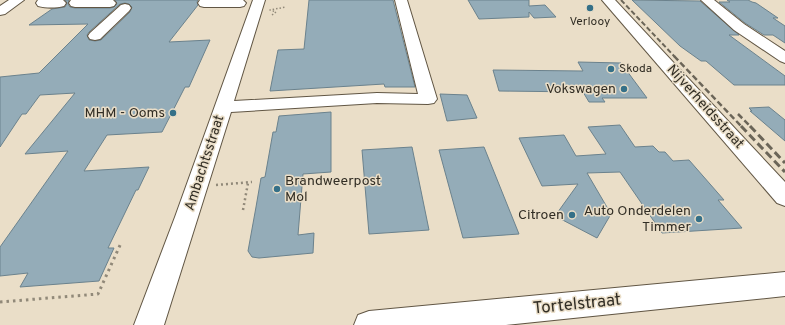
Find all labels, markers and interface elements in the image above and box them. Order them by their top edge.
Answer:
marker: Verlooy [585,3,595,13]
place label: Verlooy [570,14,610,30]
place label: Skoda [619,61,652,77]
street label: Nijverheidsstraat [663,61,747,153]
marker: Skoda [606,64,616,74]
place label: Vokswagen [546,81,616,98]
marker: Vokswagen [619,84,629,94]
place label: MHM - Ooms [84,105,165,122]
marker: MHM - Ooms [168,108,178,118]
street label: Ambachtsstraat [182,113,228,213]
place label: Brandweerpost Mol [285,173,381,206]
marker: Brandweerpost Mol [272,184,282,194]
place label: Auto Onderdelen Timmer [584,203,692,236]
place label: Citroen [518,207,564,224]
marker: Citroen [567,210,577,220]
marker: Auto Onderdelen Timmer [694,214,704,224]
street label: Tortelstraat [532,289,622,321]

